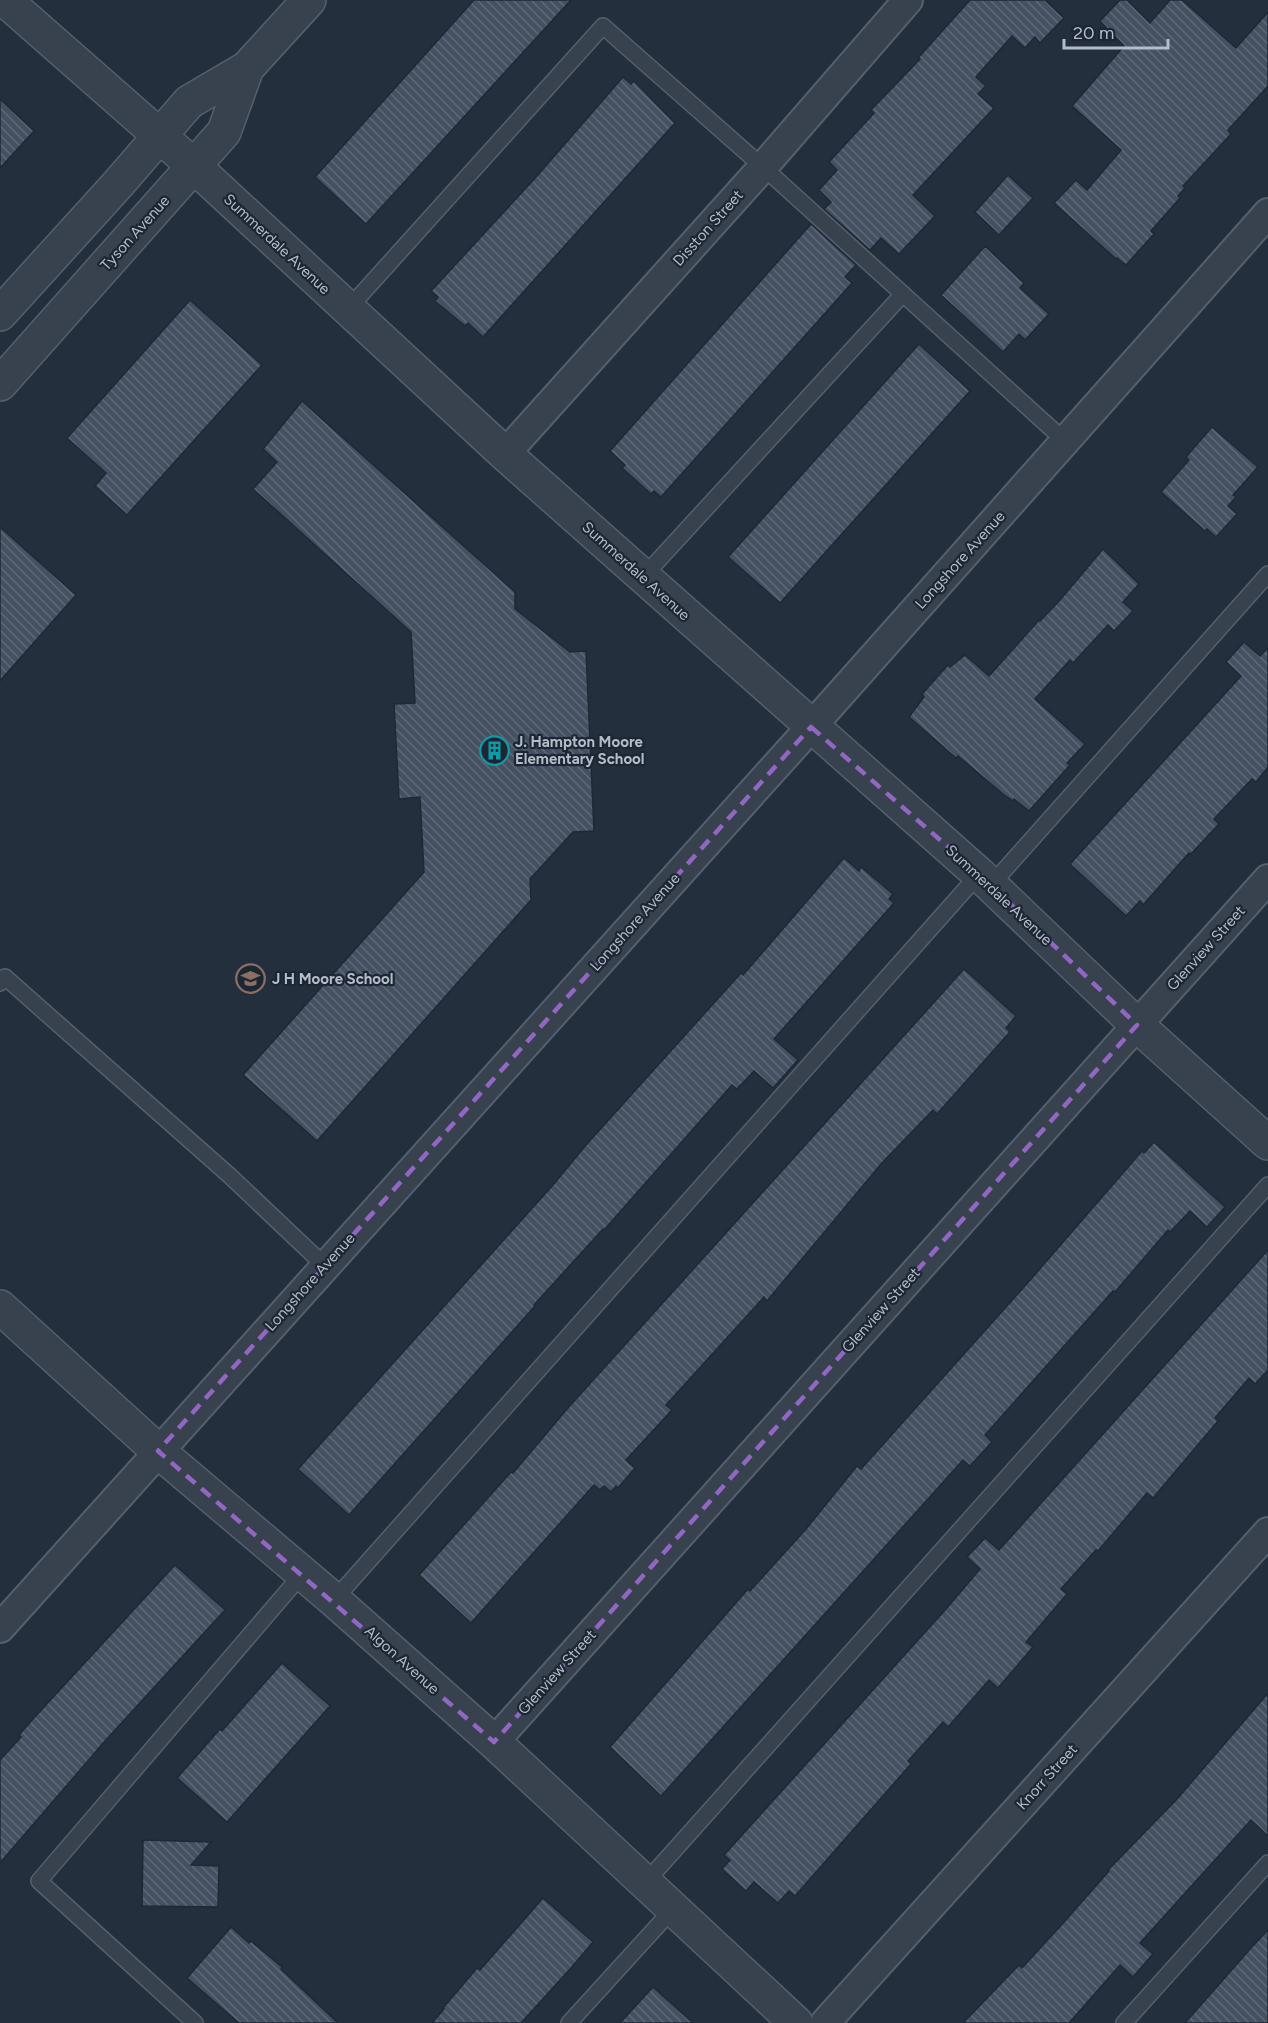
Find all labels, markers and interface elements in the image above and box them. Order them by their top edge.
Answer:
scale bar [1064,12,1168,50]
text: 20 m [1073,22,1114,44]
street label: Disston Street [669,186,747,270]
street label: Summerdale Avenue [220,190,334,298]
street label: Tyson Avenue [97,192,173,274]
street label: Longshore Avenue [911,507,1009,613]
street label: Summerdale Avenue [578,518,694,624]
place label: J. Hampton Moore Elementary School [515,733,645,768]
building icon: J. Hampton Moore Elementary School [478,735,510,767]
street label: Summerdale Avenue [942,841,1056,949]
street label: Longshore Avenue [586,869,684,975]
street label: Glenview Street [1163,902,1249,994]
school or university icon: J H Moore School [235,963,267,995]
place label: J H Moore School [272,970,394,988]
street label: Longshore Avenue [261,1229,359,1335]
street label: Glenview Street [838,1264,924,1356]
street label: Algon Avenue [361,1622,443,1698]
street label: Glenview Street [514,1626,600,1718]
street label: Knorr Street [1013,1740,1081,1814]

